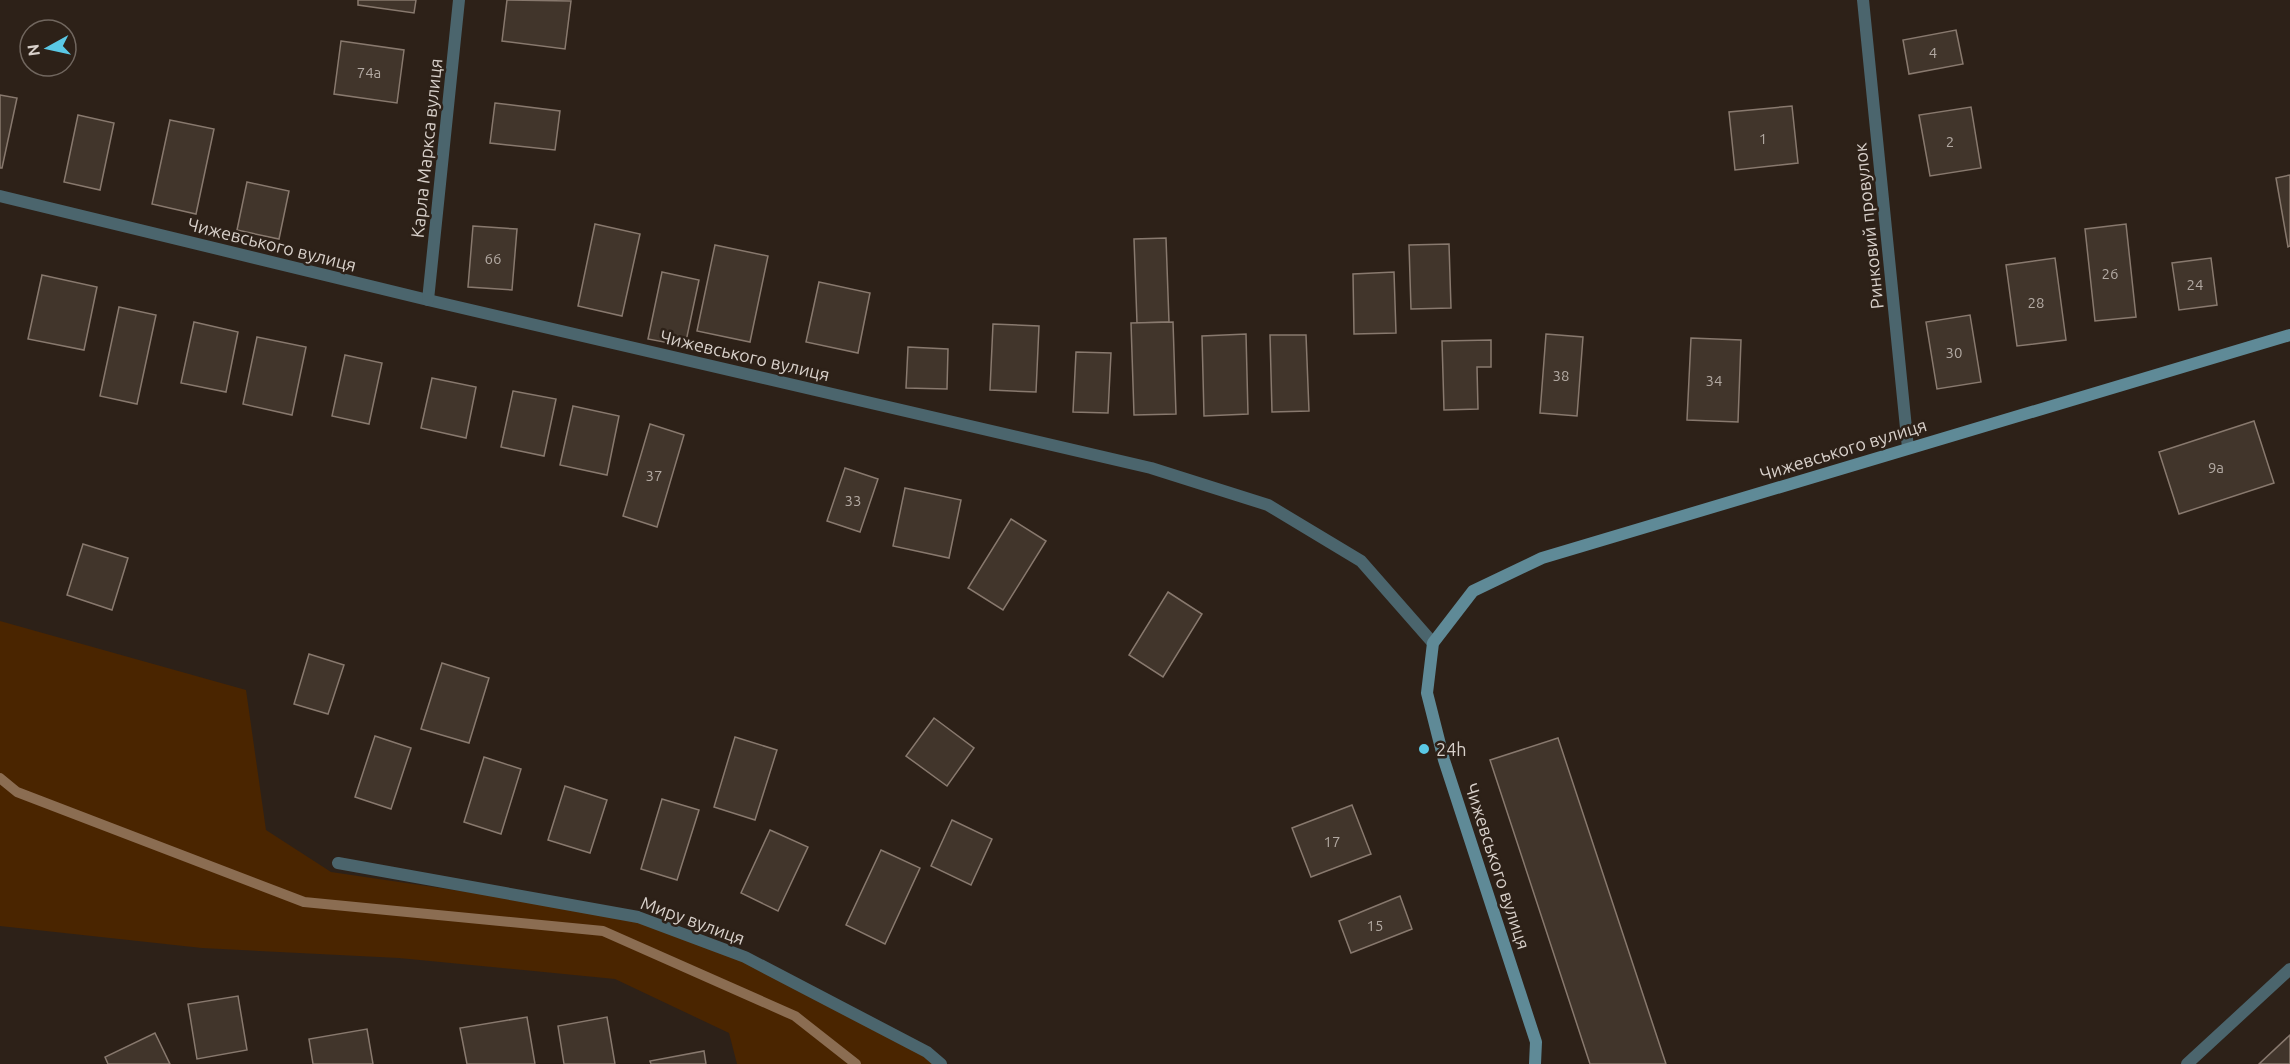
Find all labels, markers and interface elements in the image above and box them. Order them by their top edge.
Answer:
north arrow [18,18,78,78]
text: N [23,43,43,57]
house number: 4 [1929,44,1937,61]
street label: Карла Маркса вулиця [407,57,445,239]
house number: 74а [357,64,381,81]
house number: 1 [1759,130,1767,147]
house number: 2 [1946,133,1954,150]
street label: Ринковий провулок [1849,142,1887,310]
street label: Чижевського вулиця [185,213,359,275]
house number: 66 [485,250,501,267]
house number: 26 [2102,265,2118,282]
house number: 24 [2187,276,2203,293]
house number: 28 [2028,294,2044,311]
street label: Чижевського вулиця [658,326,832,384]
house number: 30 [1946,344,1962,361]
house number: 38 [1553,367,1569,384]
house number: 34 [1706,372,1722,389]
street label: Чижевського вулиця [1757,414,1929,484]
house number: 9а [2208,459,2224,476]
house number: 37 [646,467,662,484]
house number: 33 [845,492,861,509]
place label: 24h [1436,739,1467,759]
marker: 24h [1417,742,1431,756]
street label: Чижевського вулиця [1462,780,1534,952]
house number: 17 [1324,833,1340,850]
street label: Миру вулиця [638,892,748,948]
house number: 15 [1367,917,1383,934]

